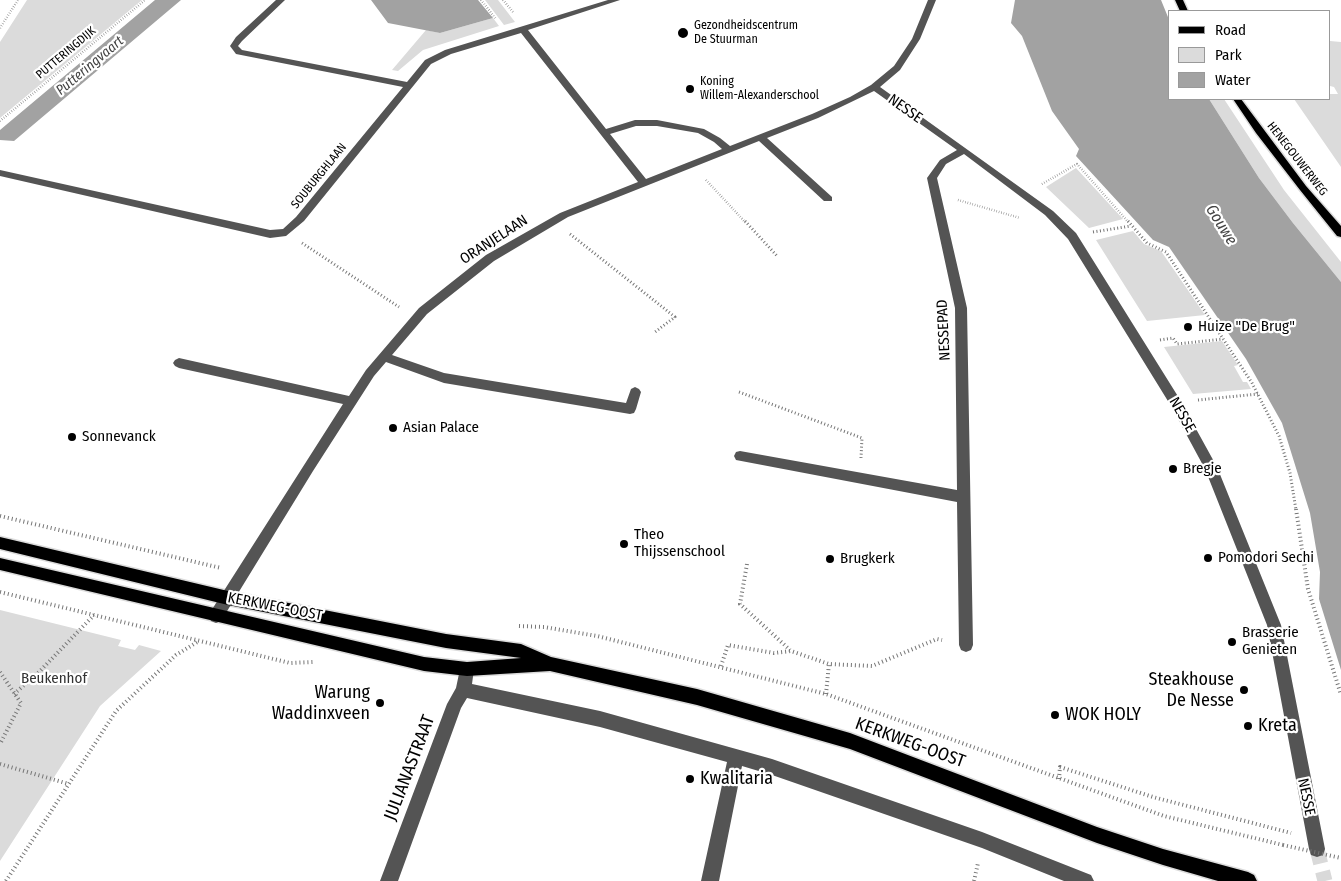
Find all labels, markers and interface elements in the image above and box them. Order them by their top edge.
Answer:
legend [1168,10,1331,100]
place label: Gezondheidscentrum De Stuurman [694,19,798,47]
text: Road [1215,21,1246,39]
street label: PUTTERINGDIJK [33,24,99,82]
marker: Gezondheidscentrum De Stuurman [676,26,690,40]
water label: Putteringvaart [53,33,127,99]
text: Park [1215,46,1242,64]
text: Water [1215,71,1250,89]
place label: Koning Willem-Alexanderschool [700,75,819,103]
marker: Koning Willem-Alexanderschool [684,83,696,95]
street label: NESSE [884,91,926,127]
street label: HENEGOUWERWEG [1264,119,1330,199]
street label: SOUBURGHLAAN [288,140,350,212]
water label: Gouwe [1201,201,1241,249]
street label: ORANJELAAN [457,211,531,269]
street label: NESSEPAD [933,299,955,361]
place label: Huize "De Brug" [1198,318,1295,336]
marker: Huize "De Brug" [1182,321,1194,333]
street label: NESSE [1165,394,1199,436]
place label: Asian Palace [403,419,479,437]
marker: Asian Palace [387,422,399,434]
place label: Sonnevanck [82,428,156,446]
marker: Sonnevanck [66,431,78,443]
place label: Bregje [1183,460,1222,478]
marker: Bregje [1167,463,1179,475]
place label: Theo Thijssenschool [634,526,725,561]
marker: Theo Thijssenschool [618,538,630,550]
place label: Pomodori Sechi [1218,549,1314,567]
place label: Brugkerk [840,550,895,568]
marker: Pomodori Sechi [1202,552,1214,564]
marker: Brugkerk [824,553,836,565]
street label: KERKWEG-OOST [226,589,324,625]
place label: Brasserie Genieten [1242,624,1299,659]
marker: Brasserie Genieten [1226,636,1238,648]
place label: Steakhouse De Nesse [1149,669,1234,712]
park label: Beukenhof [21,670,87,688]
place label: Warung Waddinxveen [272,682,370,724]
marker: Steakhouse De Nesse [1238,684,1250,696]
marker: Warung Waddinxveen [374,697,386,709]
place label: WOK HOLY [1065,704,1141,726]
marker: WOK HOLY [1049,709,1061,721]
street label: JULIANASTRAAT [380,712,440,824]
street label: KERKWEG-OOST [852,713,968,773]
place label: Kreta [1258,715,1297,737]
marker: Kreta [1242,720,1254,732]
place label: Kwalitaria [700,768,773,790]
marker: Kwalitaria [684,773,696,785]
street label: NESSE [1293,777,1319,817]

